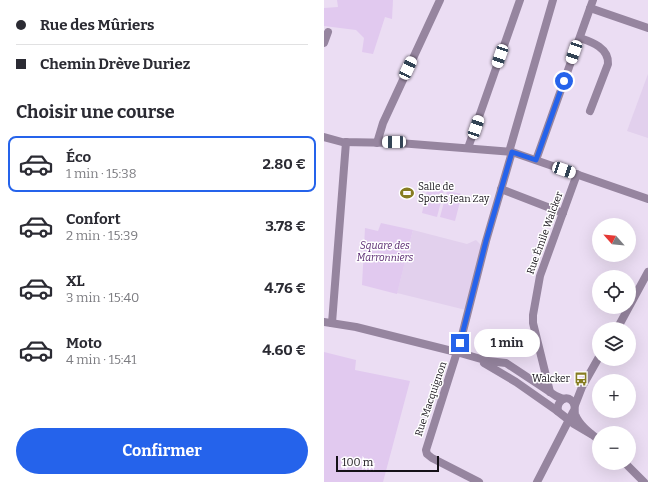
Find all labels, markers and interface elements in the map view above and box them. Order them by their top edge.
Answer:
text: Rue des Mûriers [40,16,154,34]
car [564,39,584,65]
car [490,43,510,69]
text: Chemin Drève Duriez [40,55,190,73]
car [397,55,419,81]
route start [555,72,573,90]
text: Choisir une course [16,101,175,123]
car [466,114,486,140]
car [382,136,406,148]
icon: car [18,146,54,182]
text: Éco [66,148,91,166]
text: 2.80 € [262,155,306,173]
car [551,160,577,180]
text: 1 min · 15:38 [66,166,137,181]
place label: Salle de Sports Jean Zay [418,181,490,205]
sports icon: Salle de Sports Jean Zay [399,185,415,201]
street label: Rue Émile Walcker [523,189,566,276]
icon: car [18,208,54,244]
text: Confort [66,210,121,228]
text: 3.78 € [265,217,306,235]
north arrow [592,218,636,262]
map controls [592,218,636,470]
text: 2 min · 15:39 [66,228,138,243]
park label: Square des Marronniers [357,240,414,264]
icon: car [18,270,54,306]
button: locate [592,270,636,314]
text: XL [66,272,85,290]
text: 4.76 € [264,279,306,297]
text: 3 min · 15:40 [66,290,139,305]
button: layers [592,322,636,366]
callout: 1 min [474,329,540,357]
icon: car [18,332,54,368]
text: Moto [66,334,102,352]
route end [451,334,469,352]
text: 1 min [491,335,523,350]
text: 4.60 € [262,341,306,359]
text: 4 min · 15:41 [66,352,136,367]
street label: Rue Macquignon [413,360,450,438]
bus stop icon: Walcker [573,371,589,387]
place label: Walcker [532,373,571,385]
button: + [592,374,636,418]
button: − [592,426,636,470]
button: Confirmer [16,428,308,474]
scale bar [336,454,439,473]
text: 100 m [342,456,373,469]

